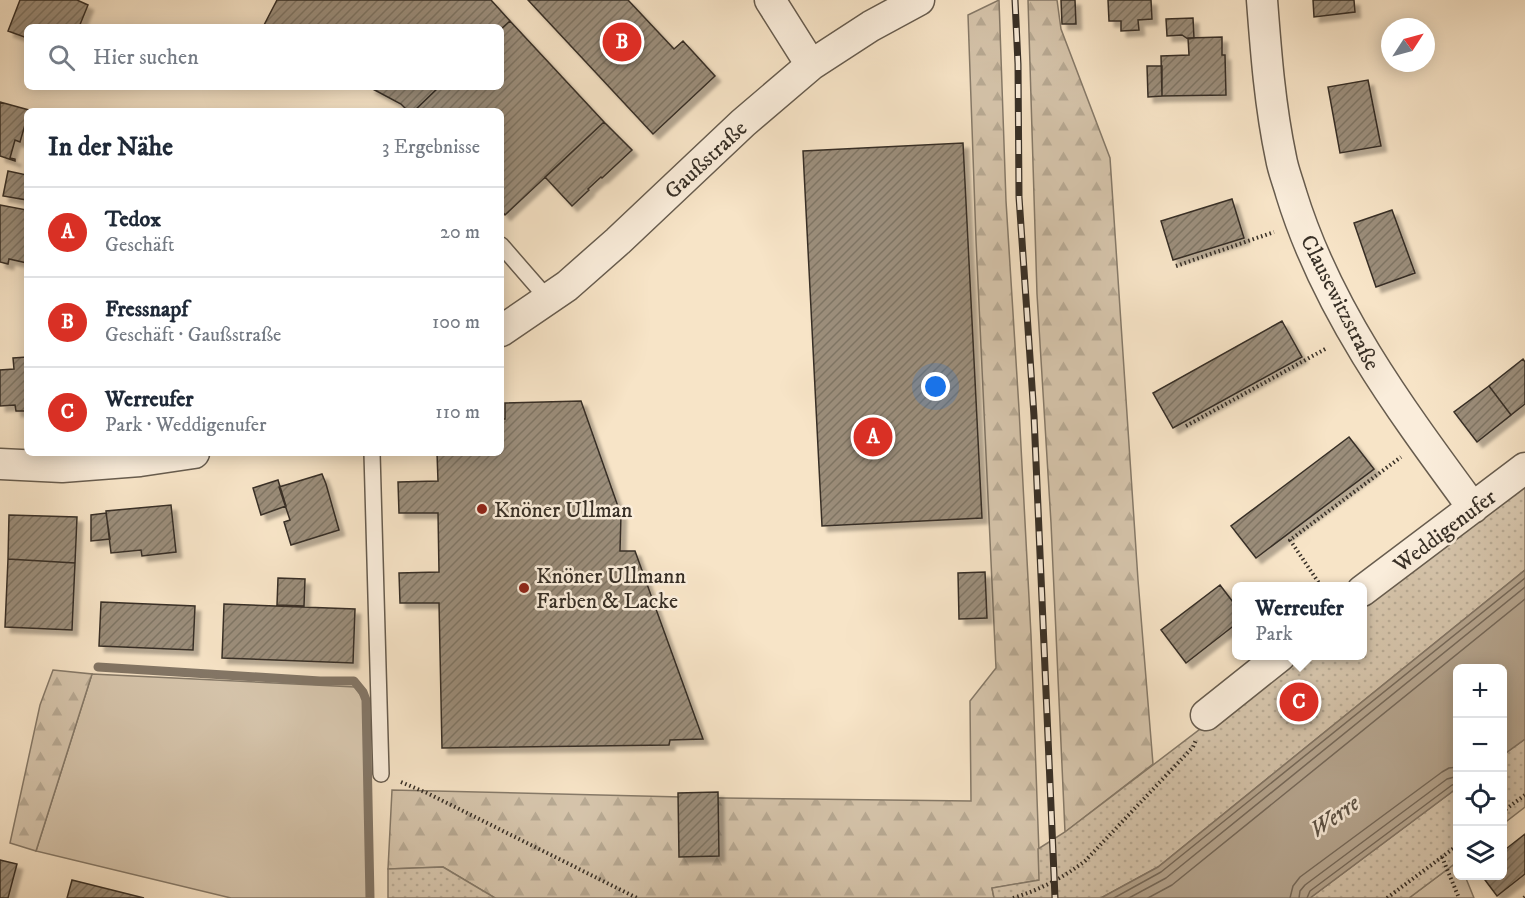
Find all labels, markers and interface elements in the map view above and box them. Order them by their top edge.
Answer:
north arrow [1381,18,1435,72]
pin: B [602,20,642,64]
search box [24,24,504,90]
icon: search [45,41,78,74]
text: Hier suchen [93,44,199,71]
street label: Gaußstraße [659,115,753,205]
text: In der Nähe [48,131,173,164]
text: 3 Ergebnisse [382,135,480,160]
text: Tedox [105,206,161,233]
text: A [61,220,74,245]
text: 20 m [440,220,480,245]
street label: Clausewitzstraße [1294,231,1385,375]
text: Geschäft [105,233,174,258]
text: Fressnapf [105,296,188,323]
text: B [61,310,74,335]
text: 100 m [432,310,480,335]
text: Geschäft · Gaußstraße [105,323,281,348]
your location [921,372,950,401]
text: Werreufer [105,386,194,413]
text: C [61,400,74,425]
text: 110 m [435,400,480,425]
text: Park · Weddigenufer [105,413,267,438]
pin: A [854,414,892,460]
street label: Weddigenufer [1387,483,1502,579]
place label: Knöner Ullman [494,497,633,524]
marker: Knöner Ullman [475,502,489,516]
place label: Knöner Ullmann Farben & Lacke [536,563,687,615]
marker: Knöner Ullmann Farben & Lacke [517,581,531,595]
popup [1232,582,1367,660]
text: Werreufer [1255,595,1344,622]
text: Park [1255,622,1293,647]
map controls [1453,664,1507,880]
button: + [1453,664,1507,718]
pin: C [1280,680,1318,724]
button: − [1453,718,1507,772]
button: locate [1453,772,1507,826]
water label: Werre [1304,788,1366,845]
button: layers [1453,826,1507,880]

